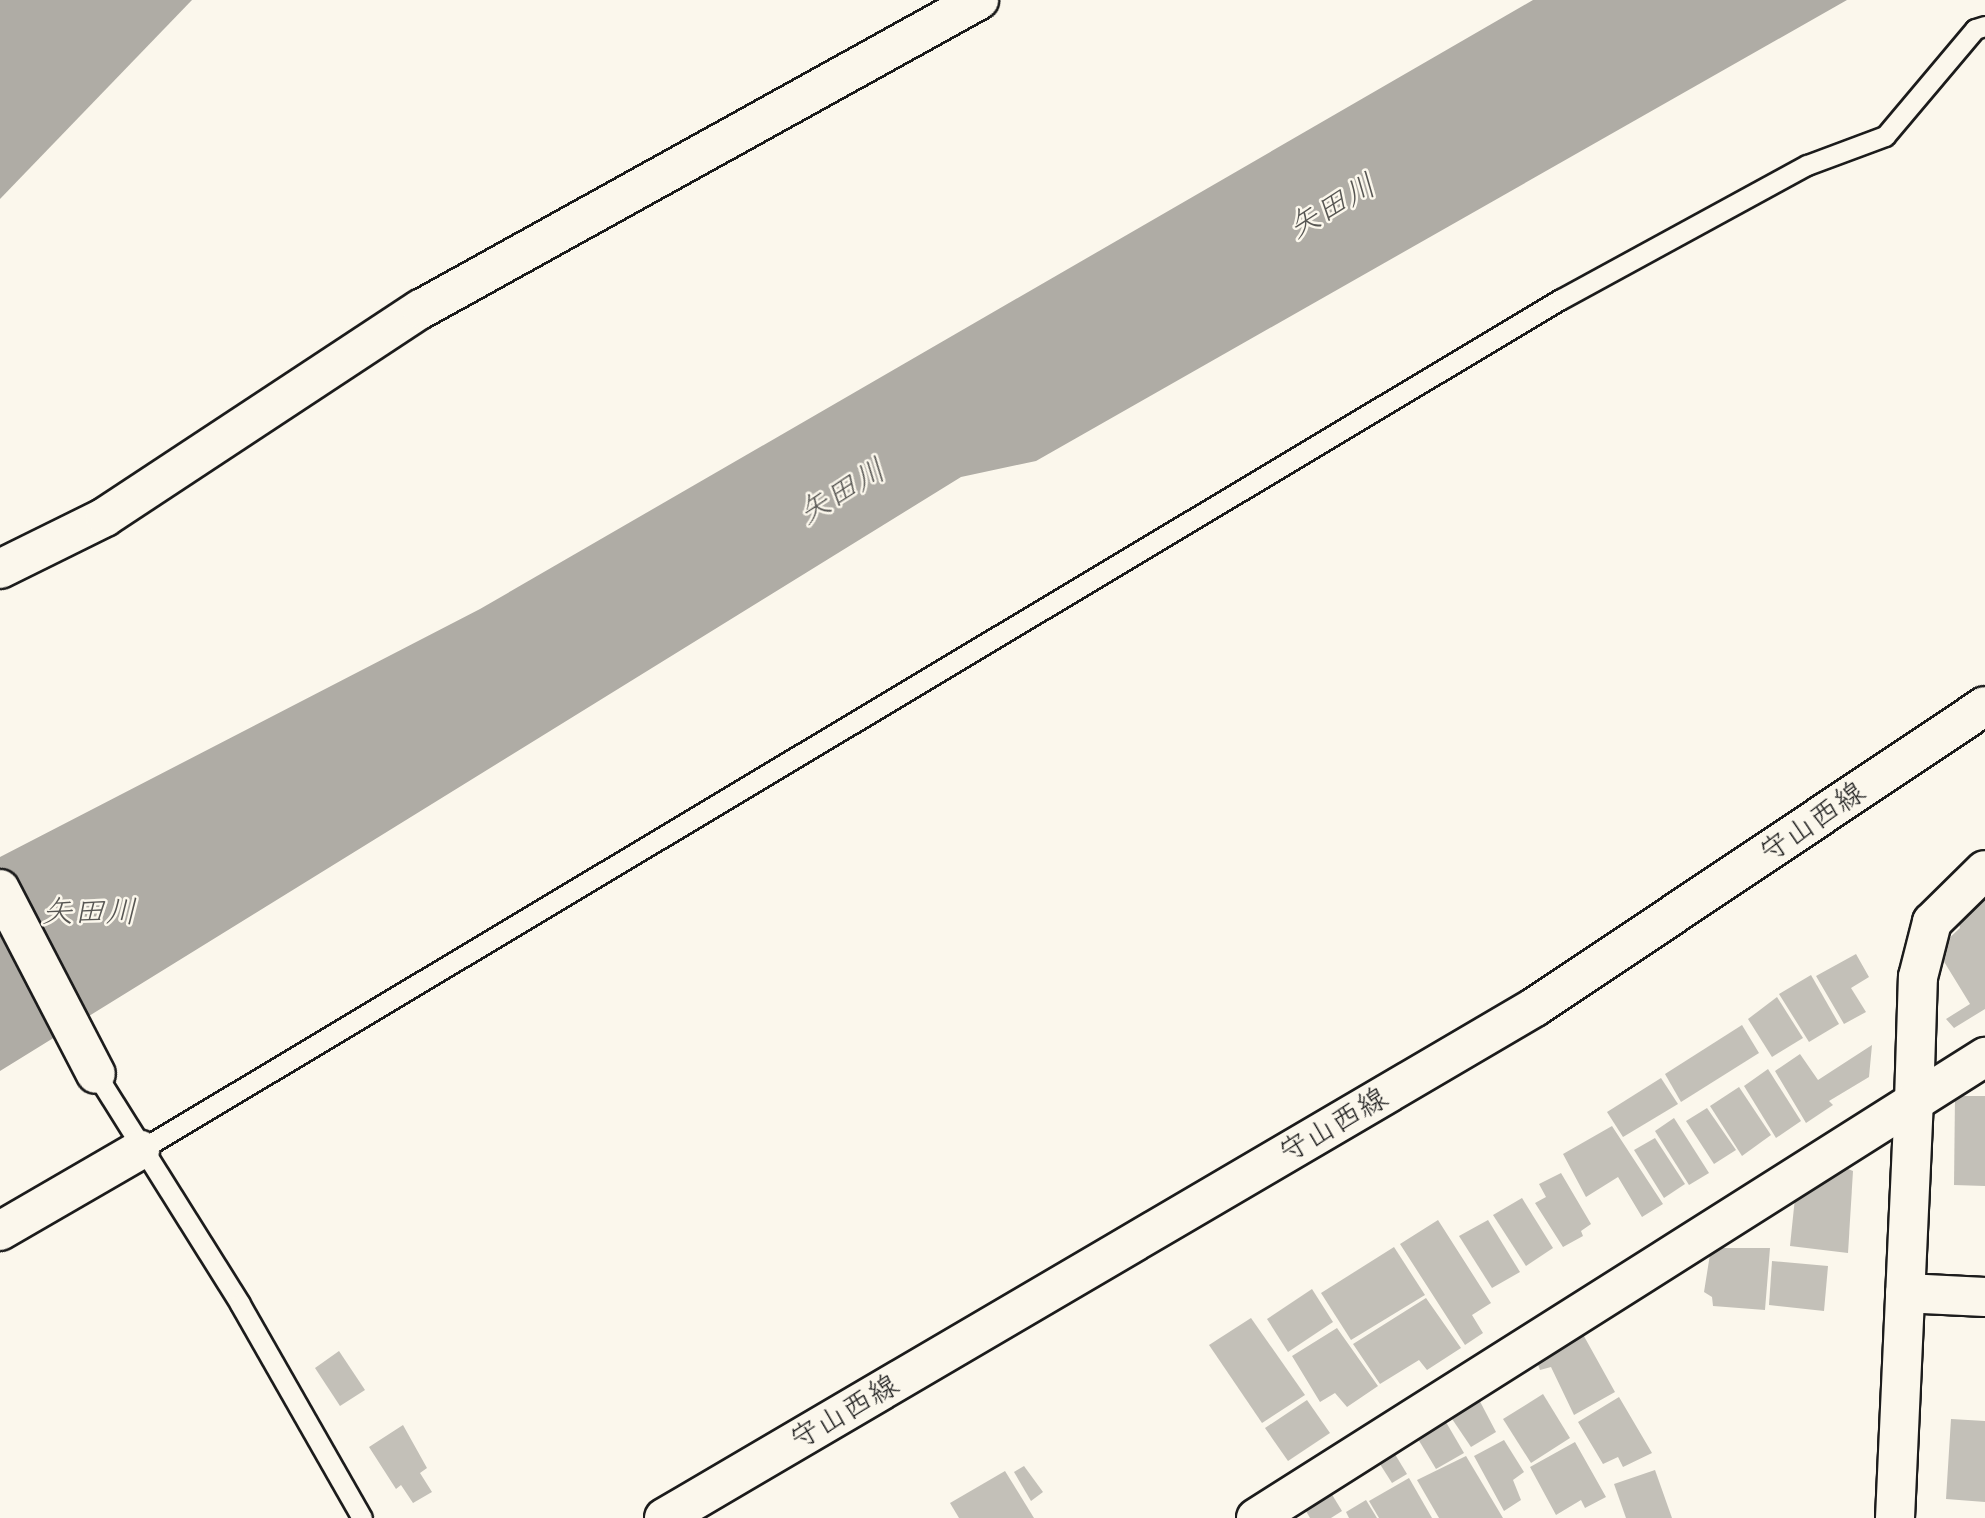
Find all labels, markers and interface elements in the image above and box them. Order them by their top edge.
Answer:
water label: 矢田川 [1281,166,1383,248]
water label: 矢田川 [791,451,893,533]
street label: 守山西線 [1752,774,1872,870]
water label: 矢田川 [41,893,137,931]
street label: 守山西線 [1272,1079,1394,1171]
street label: 守山西線 [783,1366,905,1458]

